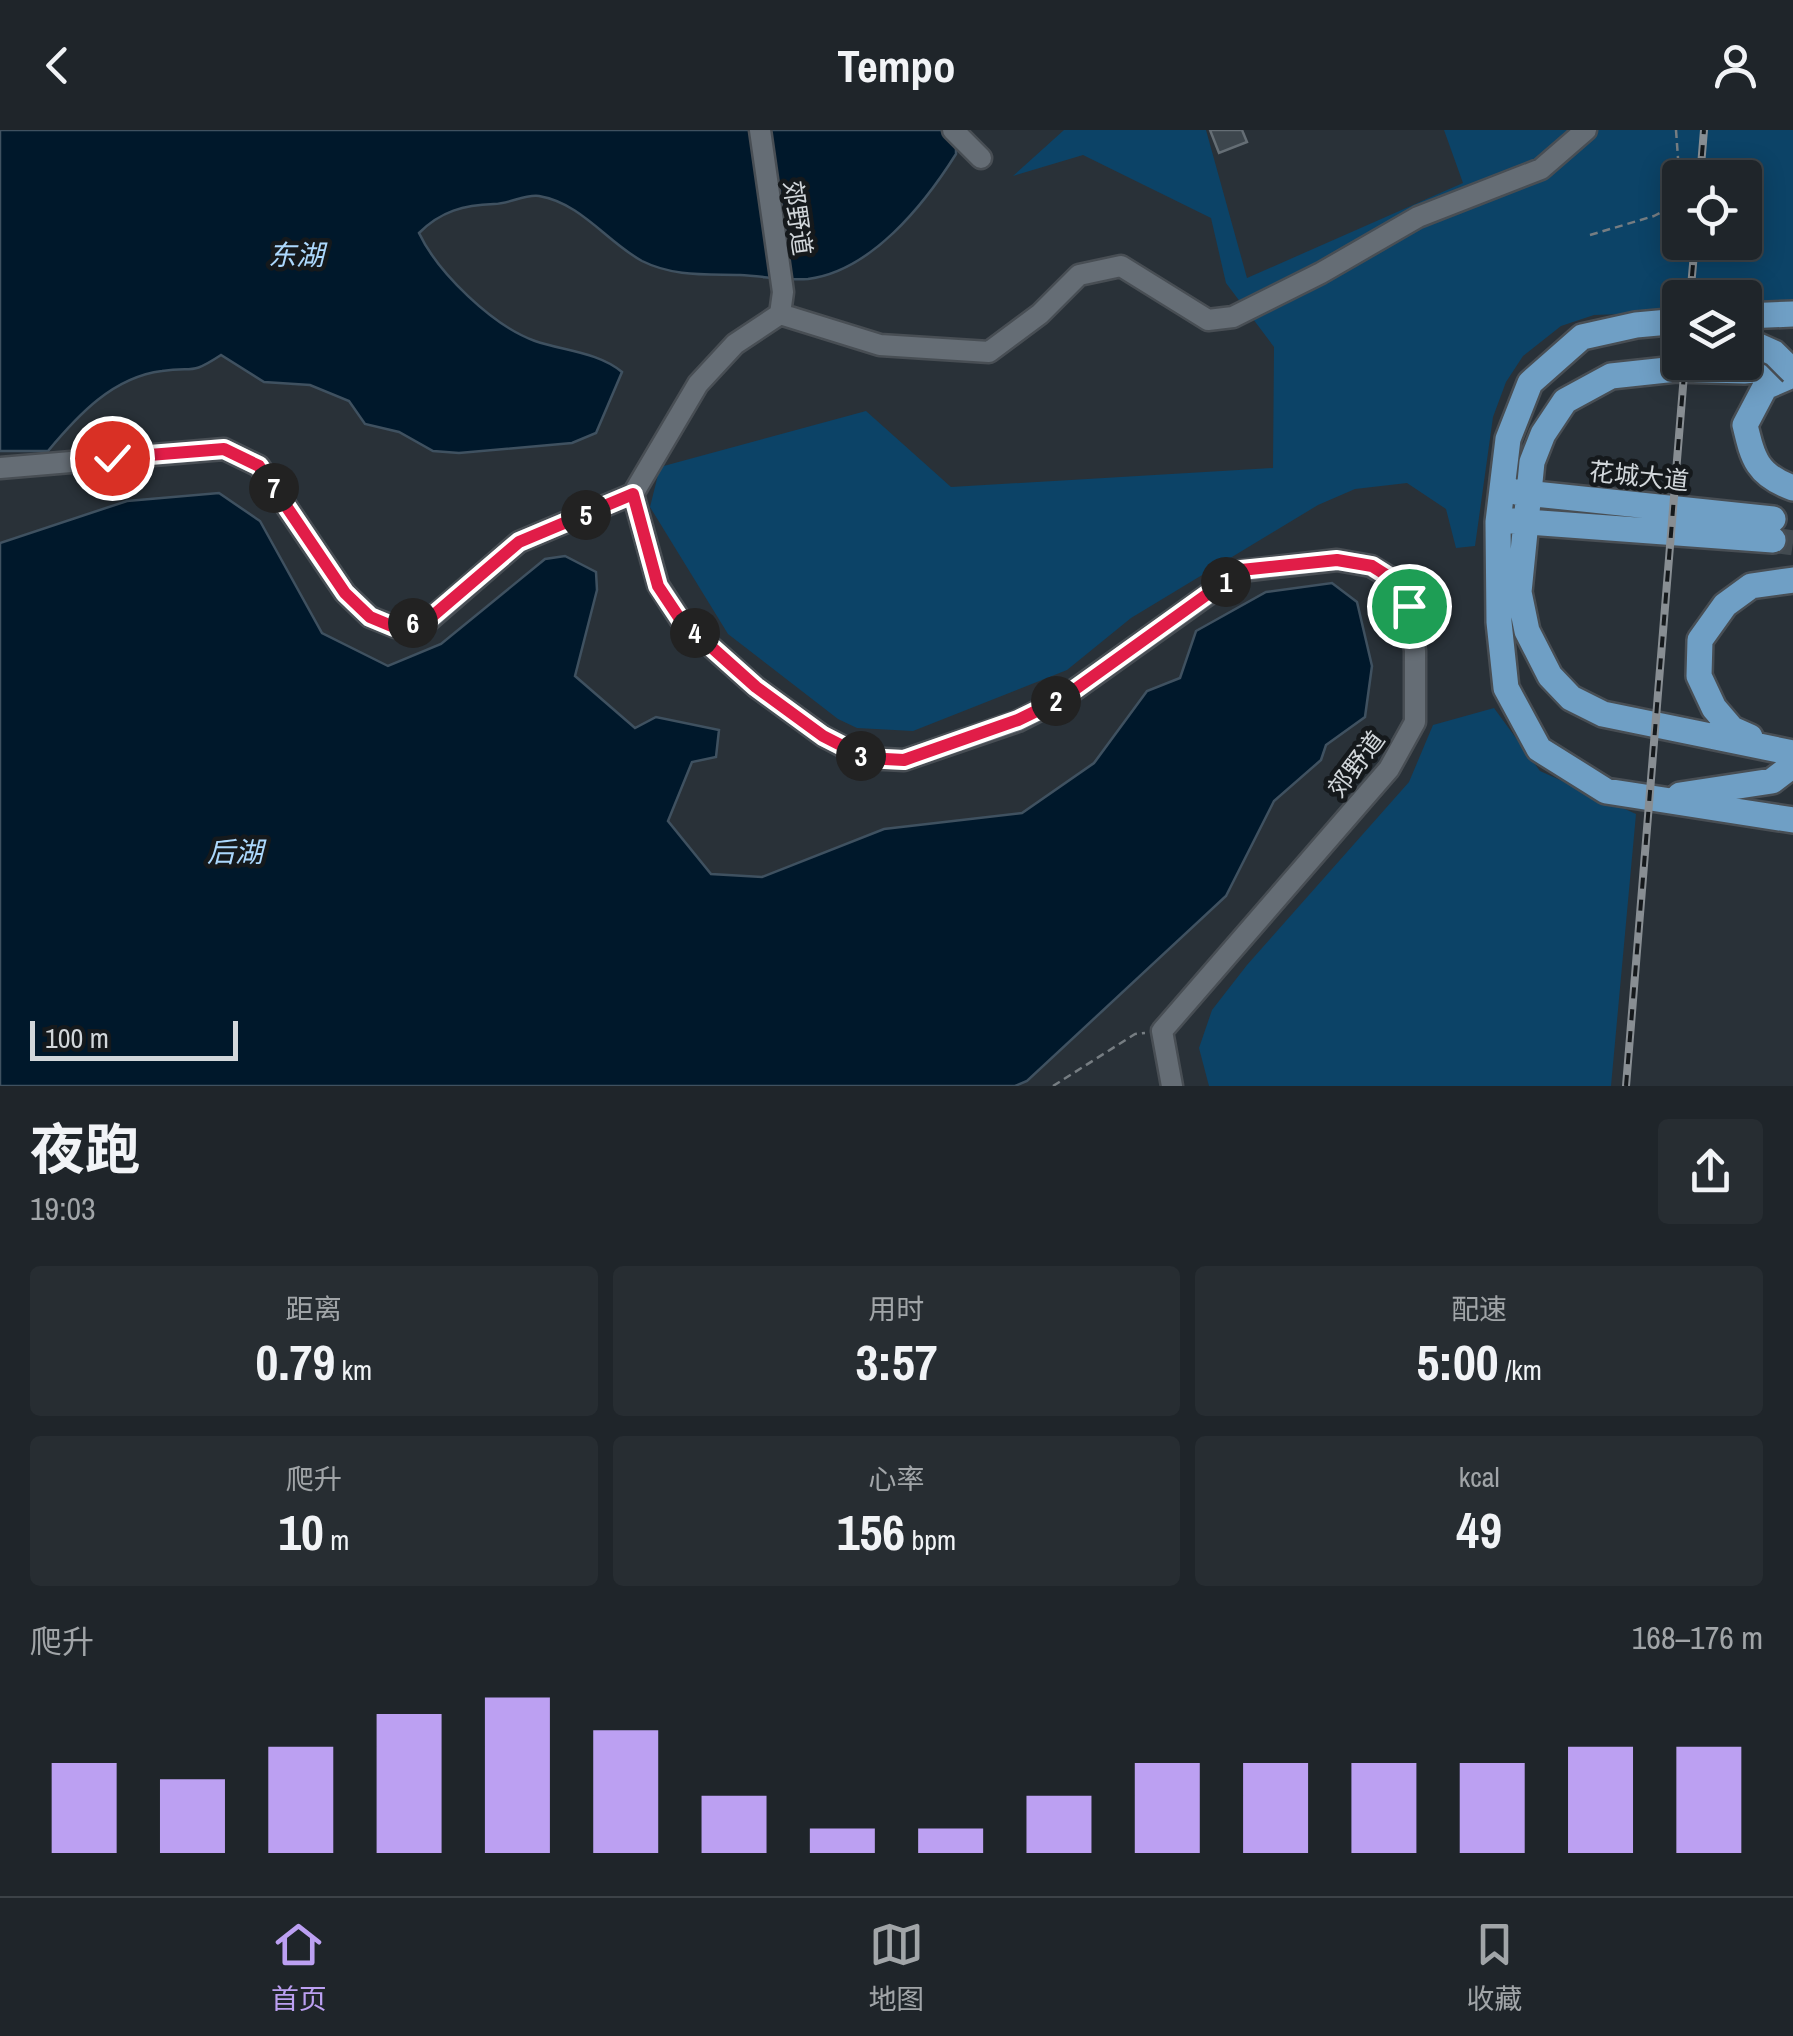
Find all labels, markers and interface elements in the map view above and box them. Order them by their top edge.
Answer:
text: Tempo [837,35,956,96]
icon: back [30,38,85,93]
icon: person [1708,38,1763,93]
map controls [1662,160,1762,380]
button: locate [1662,160,1762,260]
street label: 郊野道 [776,178,820,258]
water label: 东湖 [268,236,328,274]
button: layers [1662,280,1762,380]
pin [70,416,155,501]
icon: check [85,431,140,486]
street label: 花城大道 [1587,454,1691,498]
pin: 7 [249,463,299,513]
text: 7 [268,469,280,507]
pin: 5 [561,490,611,540]
text: 5 [580,496,592,534]
pin: 1 [1201,557,1251,607]
text: 1 [1220,563,1232,601]
pin [1367,564,1452,649]
icon: arrive [1382,579,1437,634]
pin: 6 [388,598,438,648]
text: 6 [407,604,419,642]
pin: 4 [670,608,720,658]
text: 4 [689,614,701,652]
pin: 2 [1031,676,1081,726]
text: 2 [1050,682,1062,720]
street label: 郊野道 [1320,724,1392,804]
pin: 3 [836,731,886,781]
text: 3 [855,737,867,775]
water label: 后湖 [207,833,267,871]
scale bar [30,1016,238,1060]
text: 100 m [45,1019,109,1057]
text: 夜跑 [30,1112,140,1186]
button: share [1658,1119,1763,1224]
text: 19:03 [30,1187,96,1230]
text: 距离 [286,1290,342,1328]
text: 用时 [868,1290,925,1328]
text: 配速 [1451,1290,1507,1328]
text: 0.79 [255,1328,335,1396]
text: 3:57 [855,1328,938,1396]
text: 5:00 [1416,1328,1499,1396]
text: km [335,1351,372,1389]
text: /km [1499,1351,1542,1389]
text: kcal [1459,1458,1500,1496]
text: 爬升 [286,1460,342,1498]
text: 心率 [868,1460,925,1498]
text: 49 [1456,1496,1502,1564]
text: 10 [278,1498,324,1566]
text: 156 [837,1498,905,1566]
text: m [324,1521,349,1559]
text: bpm [905,1521,956,1559]
text: 168–176 m [1632,1616,1763,1659]
text: 爬升 [30,1620,94,1663]
tab: 首页 [271,1917,327,2018]
tab: 地图 [868,1917,924,2018]
tab: 收藏 [1466,1917,1522,2018]

